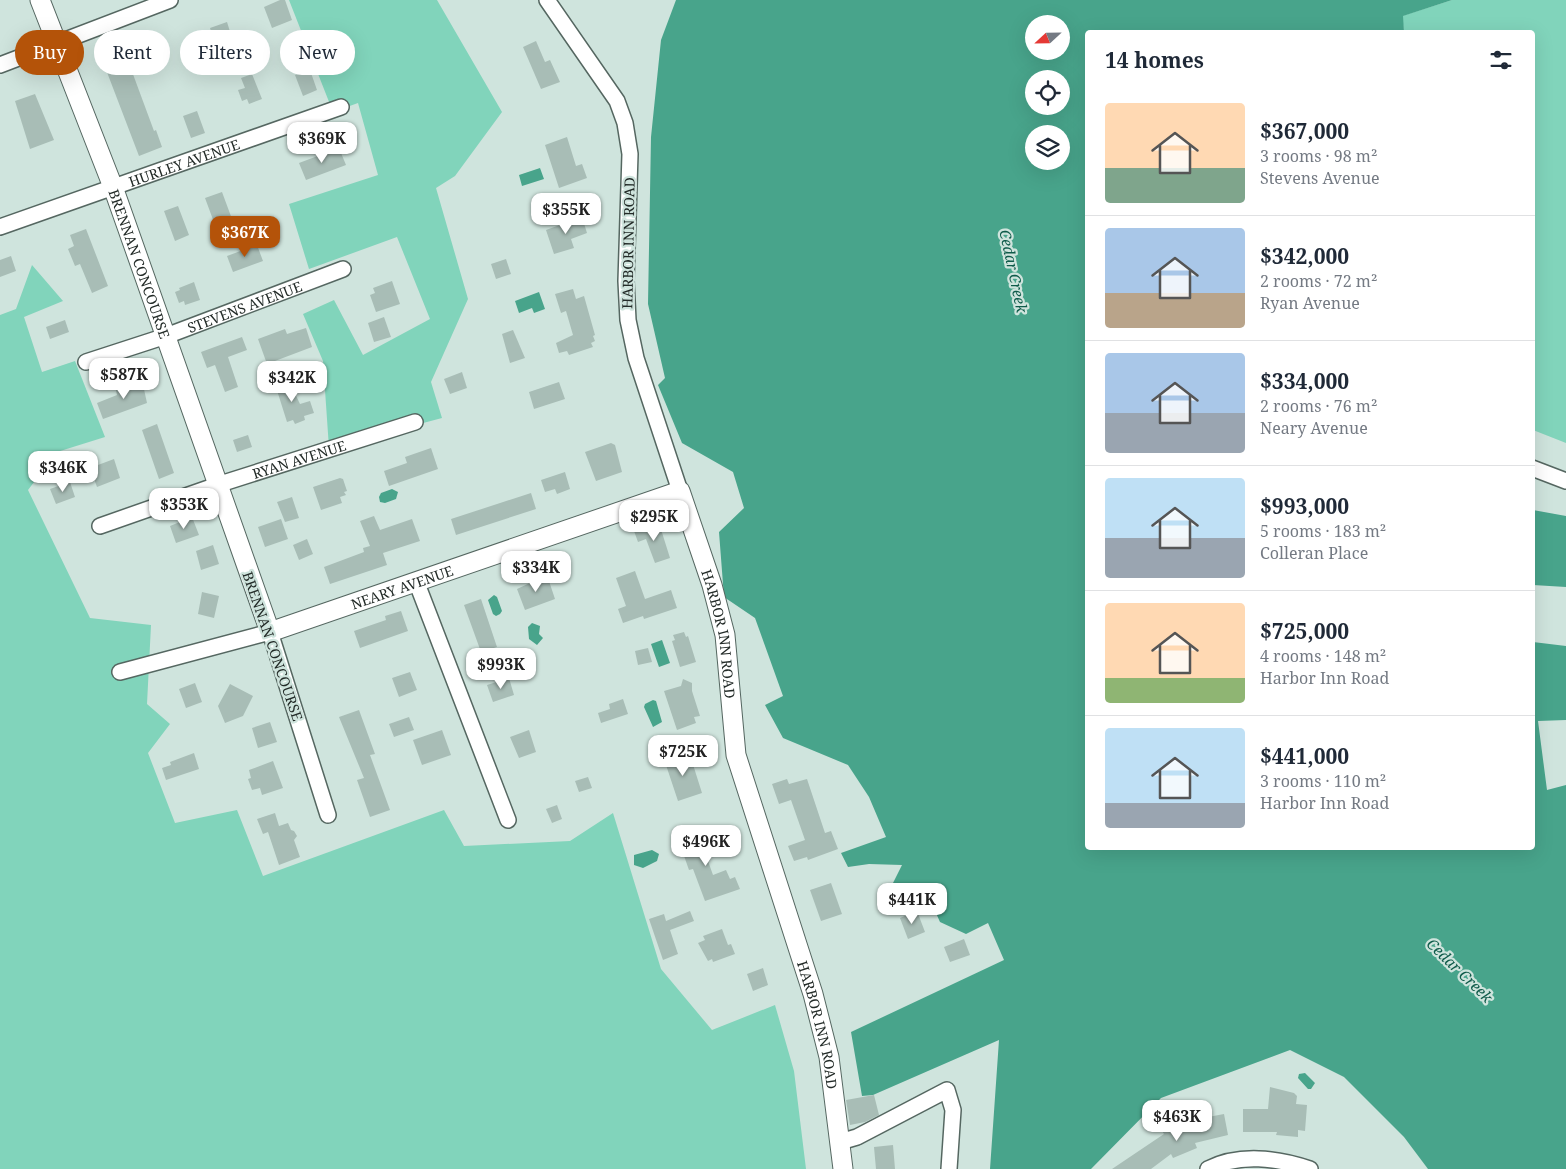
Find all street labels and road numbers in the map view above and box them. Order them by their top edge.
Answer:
street label: HURLEY AVENUE [126,134,242,191]
street label: HARBOR INN ROAD [617,177,639,309]
street label: BRENNAN CONCOURSE [105,186,175,341]
street label: STEVENS AVENUE [185,276,305,337]
street label: RYAN AVENUE [250,435,348,483]
street label: NEARY AVENUE [348,560,456,613]
street label: HARBOR INN ROAD [698,566,740,699]
street label: BRENNAN CONCOURSE [238,569,308,723]
street label: HARBOR INN ROAD [793,958,842,1090]

